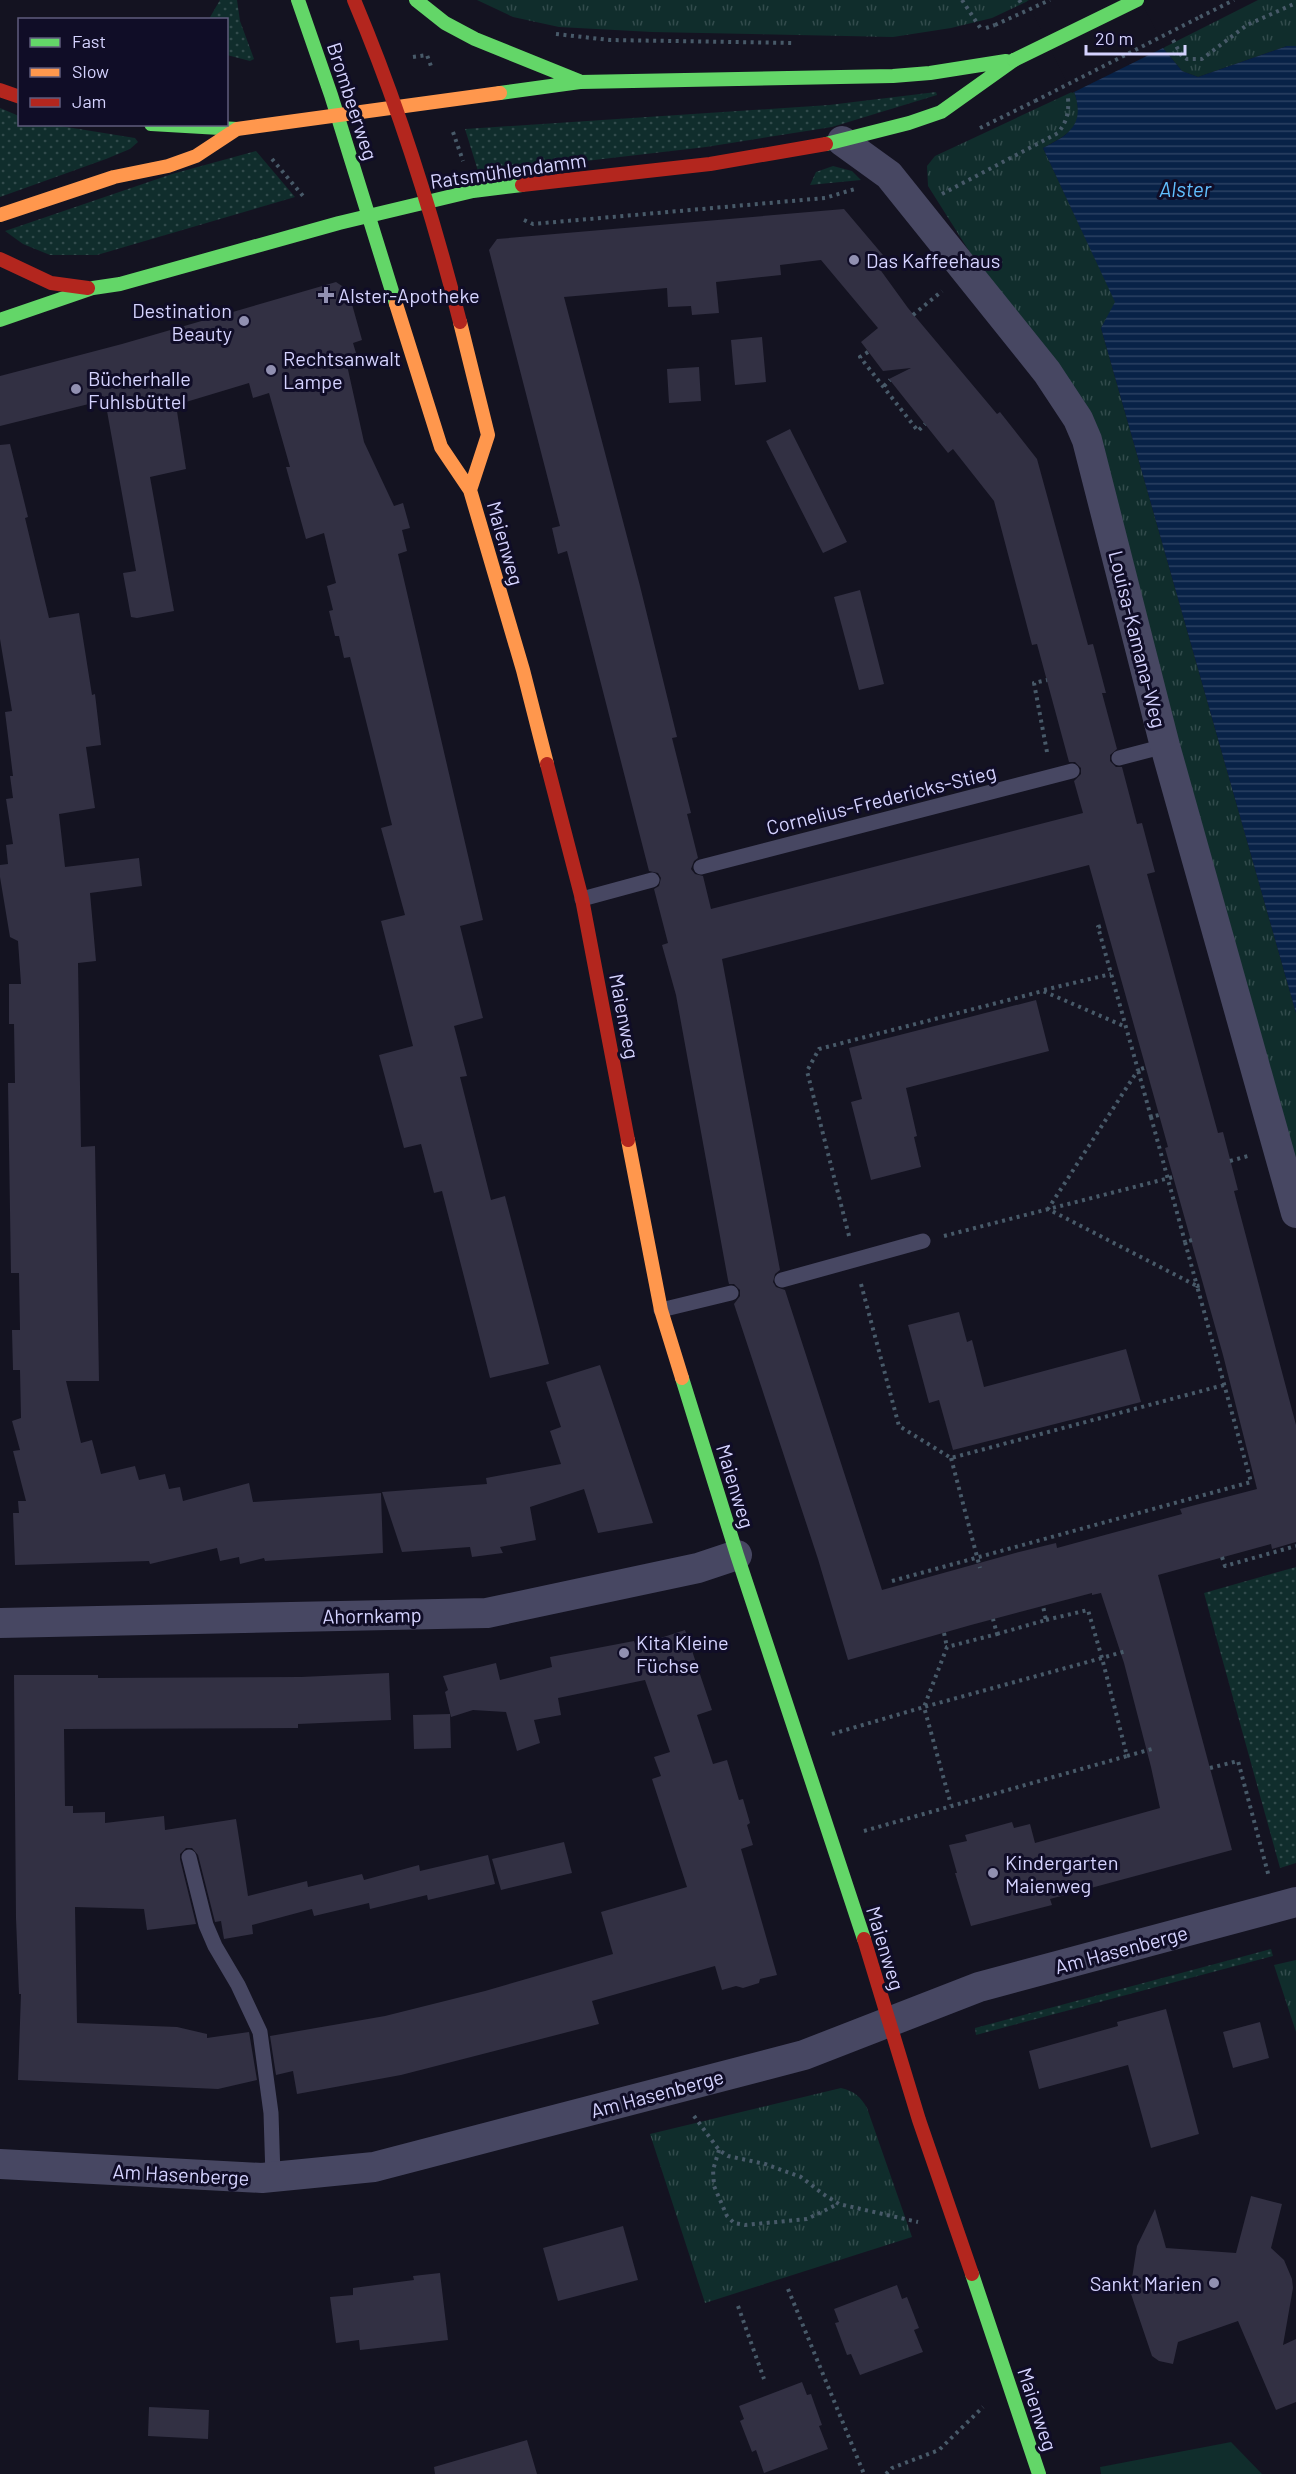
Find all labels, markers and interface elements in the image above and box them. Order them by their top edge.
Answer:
legend [18,18,228,126]
scale bar [1086,18,1185,56]
text: 20 m [1095,27,1133,49]
text: Fast [72,30,106,52]
street label: Brombeerweg [323,39,383,163]
text: Slow [72,60,109,82]
text: Jam [72,90,106,112]
street label: Ratsmühlendamm [428,147,588,193]
water label: Alster [1159,176,1212,201]
place label: Das Kaffeehaus [866,248,1000,272]
marker: Das Kaffeehaus [847,253,861,267]
place label: Alster-Apotheke [338,283,480,307]
marker: Alster-Apotheke [319,288,333,302]
place label: Destination Beauty [132,298,232,345]
marker: Destination Beauty [237,314,251,328]
place label: Rechtsanwalt Lampe [283,346,401,393]
marker: Rechtsanwalt Lampe [264,363,278,377]
place label: Bücherhalle Fuhlsbüttel [88,366,191,413]
marker: Bücherhalle Fuhlsbüttel [69,382,83,396]
street label: Maienweg [483,498,529,588]
street label: Louisa-Kamana-Weg [1104,548,1172,730]
street label: Cornelius-Fredericks-Stieg [764,759,998,839]
street label: Maienweg [605,971,645,1061]
street label: Maienweg [712,1441,760,1531]
street label: Ahornkamp [322,1602,422,1628]
place label: Kita Kleine Füchse [636,1630,729,1677]
marker: Kita Kleine Füchse [617,1646,631,1660]
place label: Kindergarten Maienweg [1005,1850,1118,1897]
marker: Kindergarten Maienweg [986,1866,1000,1880]
street label: Maienweg [862,1903,910,1993]
street label: Am Hasenberge [1052,1920,1190,1978]
street label: Am Hasenberge [588,2064,726,2122]
street label: Am Hasenberge [112,2158,250,2190]
place label: Sankt Marien [1090,2271,1202,2295]
marker: Sankt Marien [1207,2276,1221,2290]
street label: Maienweg [1013,2364,1063,2454]

